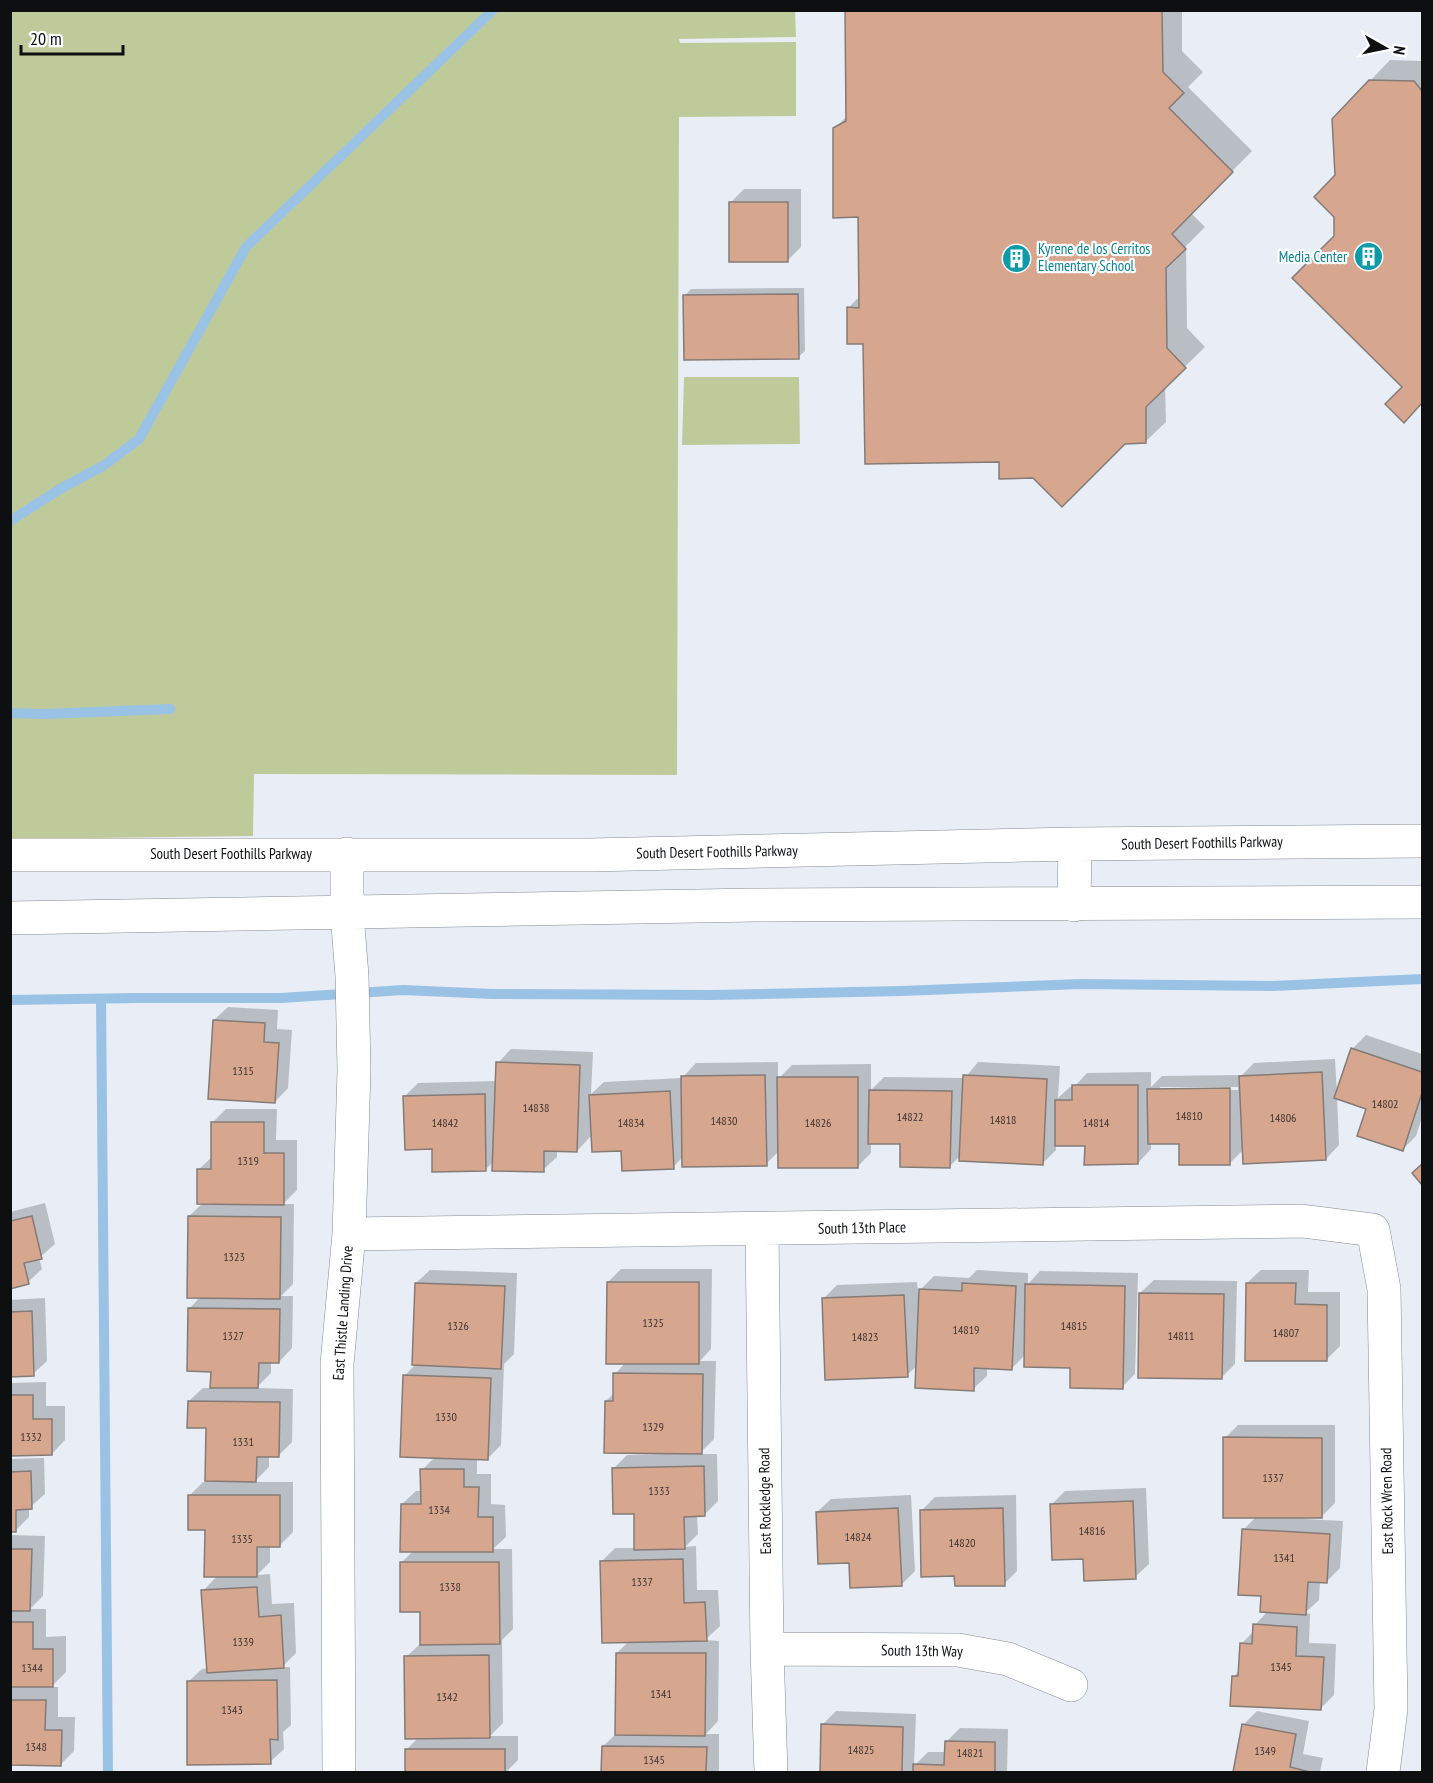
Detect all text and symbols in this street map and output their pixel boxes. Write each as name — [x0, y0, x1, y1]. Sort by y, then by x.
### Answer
scale bar — [21, 18, 123, 56]
north arrow — [1355, 18, 1415, 78]
text: 20 m — [30, 27, 62, 50]
text: N — [1389, 45, 1410, 56]
place label: Kyrene de los Cerritos Elementary School — [1038, 239, 1150, 275]
building icon: Media Center — [1352, 241, 1384, 273]
building icon: Kyrene de los Cerritos Elementary School — [1001, 242, 1033, 274]
place label: Media Center — [1279, 247, 1348, 266]
street label: South Desert Foothills Parkway — [1121, 832, 1283, 853]
street label: South Desert Foothills Parkway — [636, 841, 798, 862]
street label: South Desert Foothills Parkway — [150, 844, 312, 863]
house number: 1315 — [232, 1063, 254, 1078]
house number: 14802 — [1371, 1096, 1399, 1111]
house number: 14838 — [522, 1100, 550, 1115]
house number: 14810 — [1175, 1108, 1203, 1123]
house number: 14822 — [896, 1109, 924, 1124]
house number: 14806 — [1269, 1110, 1297, 1125]
house number: 14818 — [989, 1112, 1017, 1127]
house number: 14830 — [710, 1113, 738, 1128]
house number: 14842 — [431, 1115, 459, 1130]
house number: 14834 — [617, 1115, 645, 1130]
house number: 14826 — [804, 1115, 832, 1130]
house number: 14814 — [1082, 1115, 1110, 1130]
house number: 1319 — [237, 1153, 259, 1168]
street label: South 13th Place — [818, 1217, 906, 1238]
street label: East Thistle Landing Drive — [328, 1245, 357, 1381]
house number: 1323 — [223, 1249, 245, 1264]
house number: 1325 — [642, 1315, 664, 1330]
house number: 1326 — [447, 1318, 469, 1333]
house number: 14815 — [1060, 1318, 1088, 1333]
house number: 14819 — [952, 1322, 980, 1337]
house number: 14807 — [1272, 1325, 1300, 1340]
house number: 1327 — [222, 1328, 244, 1343]
house number: 14811 — [1167, 1328, 1195, 1343]
house number: 14823 — [851, 1329, 879, 1344]
house number: 1330 — [435, 1409, 457, 1424]
house number: 1329 — [642, 1419, 664, 1434]
house number: 1332 — [20, 1429, 42, 1444]
house number: 1331 — [232, 1434, 254, 1449]
street label: East Rockledge Road — [754, 1447, 775, 1555]
street label: East Rock Wren Road — [1376, 1447, 1397, 1555]
house number: 1337 — [1262, 1470, 1284, 1485]
house number: 1333 — [648, 1483, 670, 1498]
house number: 1334 — [428, 1502, 450, 1517]
house number: 14816 — [1078, 1523, 1106, 1538]
house number: 14824 — [844, 1529, 872, 1544]
house number: 1335 — [231, 1531, 253, 1546]
house number: 14820 — [948, 1535, 976, 1550]
house number: 1341 — [1273, 1550, 1295, 1565]
house number: 1337 — [631, 1574, 653, 1589]
house number: 1338 — [439, 1579, 461, 1594]
house number: 1339 — [232, 1634, 254, 1649]
street label: South 13th Way — [881, 1640, 963, 1661]
house number: 1345 — [1270, 1659, 1292, 1674]
house number: 1344 — [21, 1660, 43, 1675]
house number: 1341 — [650, 1686, 672, 1701]
house number: 1342 — [436, 1689, 458, 1704]
house number: 1343 — [221, 1702, 243, 1717]
house number: 1348 — [25, 1739, 47, 1754]
house number: 14825 — [847, 1742, 875, 1757]
house number: 1349 — [1254, 1743, 1276, 1758]
house number: 14821 — [956, 1745, 984, 1760]
house number: 1345 — [643, 1752, 665, 1767]

